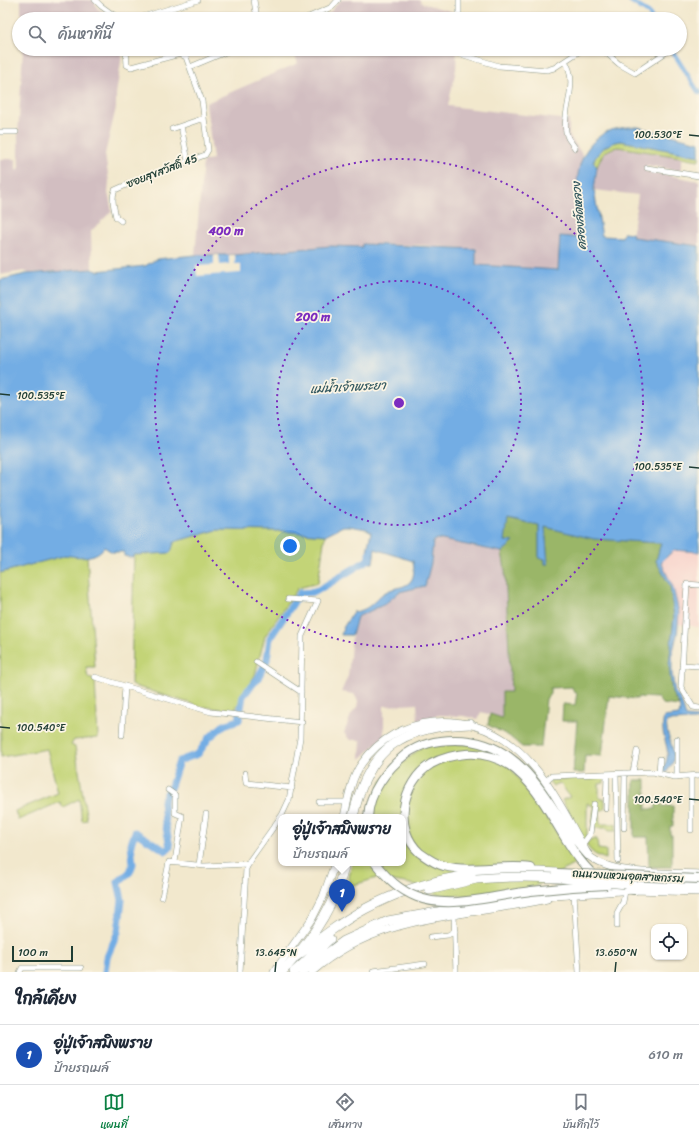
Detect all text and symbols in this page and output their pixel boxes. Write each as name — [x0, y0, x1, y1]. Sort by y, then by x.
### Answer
search box — [12, 12, 687, 56]
text: ค้นหาที่นี่ — [58, 21, 112, 47]
icon: search — [26, 23, 48, 45]
text: 100.530°E — [634, 126, 683, 144]
street label: ซอยสุขสวัสดิ์ 45 — [124, 149, 201, 193]
water label: คลองลัดหลวง — [565, 180, 593, 251]
text: 400 m — [207, 220, 244, 242]
text: 200 m — [295, 306, 331, 328]
water label: แม่น้ำเจ้าพระยา — [310, 374, 388, 400]
text: 100.535°E — [17, 387, 66, 405]
centre of rings — [392, 396, 406, 410]
text: 100.535°E — [634, 458, 683, 476]
your location — [280, 536, 300, 556]
text: 100.540°E — [17, 719, 67, 737]
text: 100.540°E — [634, 791, 684, 809]
popup — [278, 814, 406, 866]
text: อู่ปู่เจ้าสมิงพราย — [293, 816, 391, 842]
text: ป้ายรถเมล์ — [293, 842, 348, 865]
street label: ถนนวงแหวนอุตสาหกรรม — [572, 864, 685, 888]
pin: 1 — [329, 879, 355, 912]
map controls — [651, 924, 687, 960]
button: locate — [651, 924, 687, 960]
text: 100 m — [18, 943, 48, 962]
scale bar — [12, 944, 73, 963]
text: 13.645°N — [255, 944, 297, 962]
text: 13.650°N — [595, 944, 637, 962]
text: ใกล้เคียง — [16, 983, 76, 1013]
text: อู่ปู่เจ้าสมิงพราย — [54, 1030, 152, 1056]
text: 1 — [26, 1043, 32, 1066]
text: 610 m — [648, 1043, 683, 1066]
text: ป้ายรถเมล์ — [54, 1056, 109, 1079]
tab: แผนที่ — [100, 1091, 128, 1134]
tab: เส้นทาง — [328, 1091, 362, 1134]
tab: บันทึกไว้ — [563, 1091, 599, 1134]

